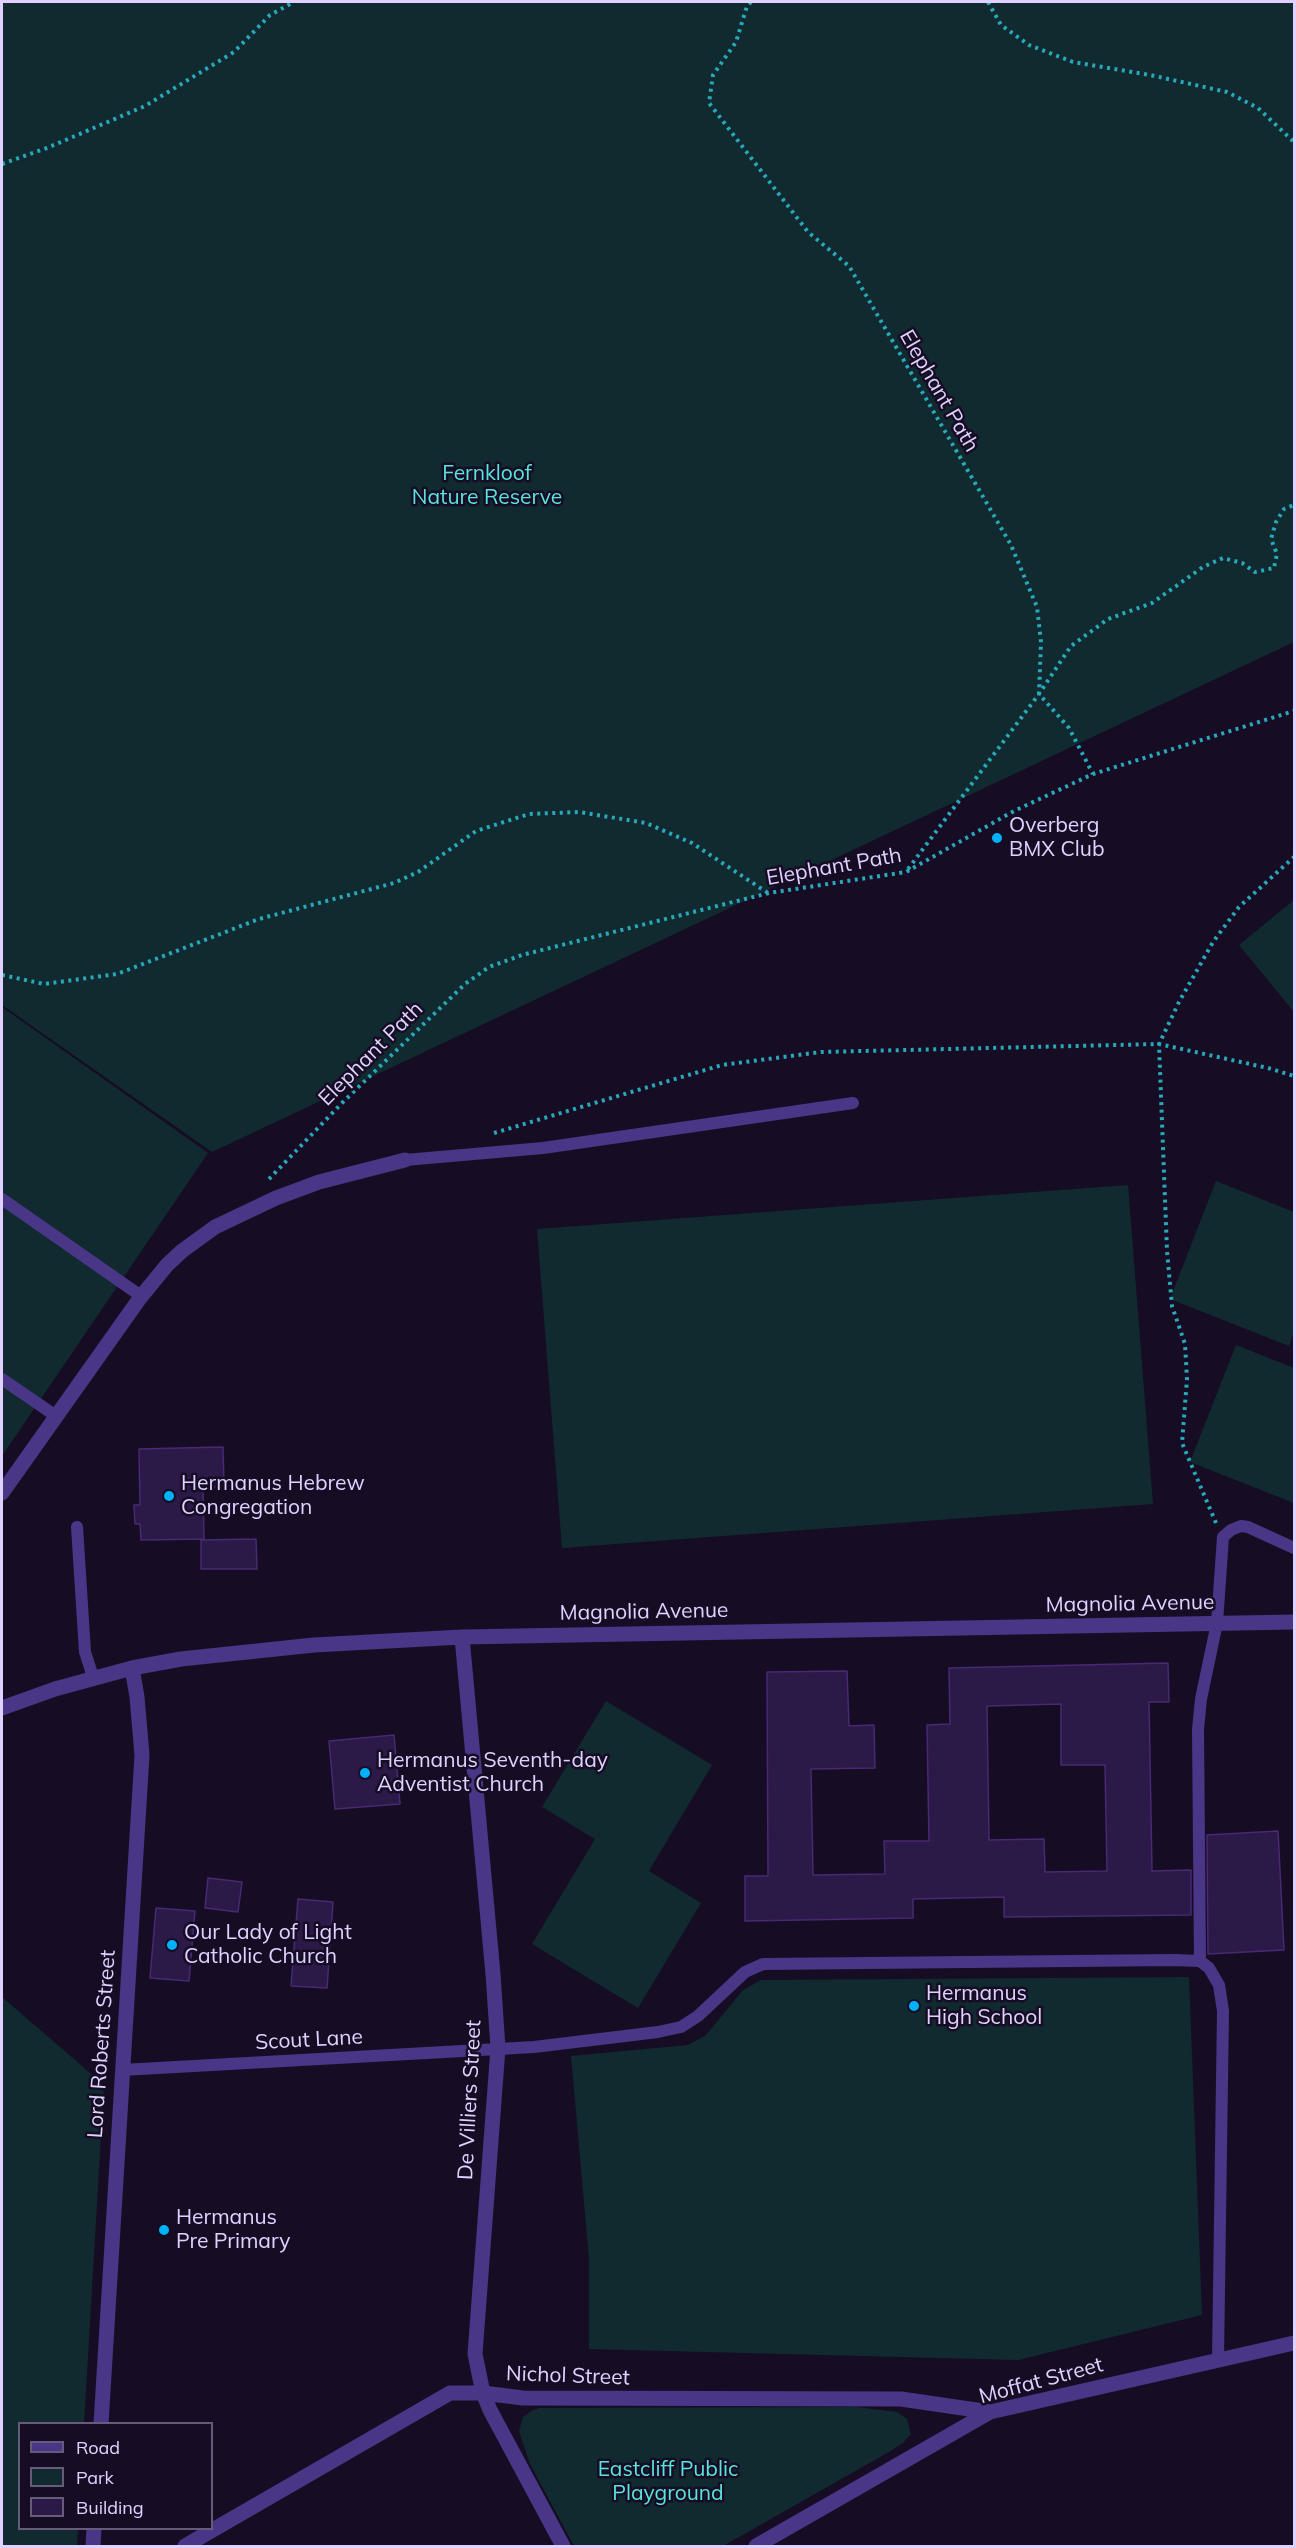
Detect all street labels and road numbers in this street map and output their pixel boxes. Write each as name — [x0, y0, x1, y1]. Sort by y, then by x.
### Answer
street label: Elephant Path — [894, 325, 984, 457]
street label: Elephant Path — [764, 843, 904, 891]
street label: Elephant Path — [314, 997, 428, 1111]
street label: Magnolia Avenue — [1045, 1590, 1215, 1618]
street label: Magnolia Avenue — [559, 1598, 729, 1626]
street label: Lord Roberts Street — [83, 1949, 121, 2139]
street label: De Villiers Street — [453, 2019, 487, 2181]
street label: Scout Lane — [254, 2025, 364, 2055]
street label: Moffat Street — [976, 2352, 1106, 2410]
street label: Nichol Street — [506, 2361, 630, 2391]

